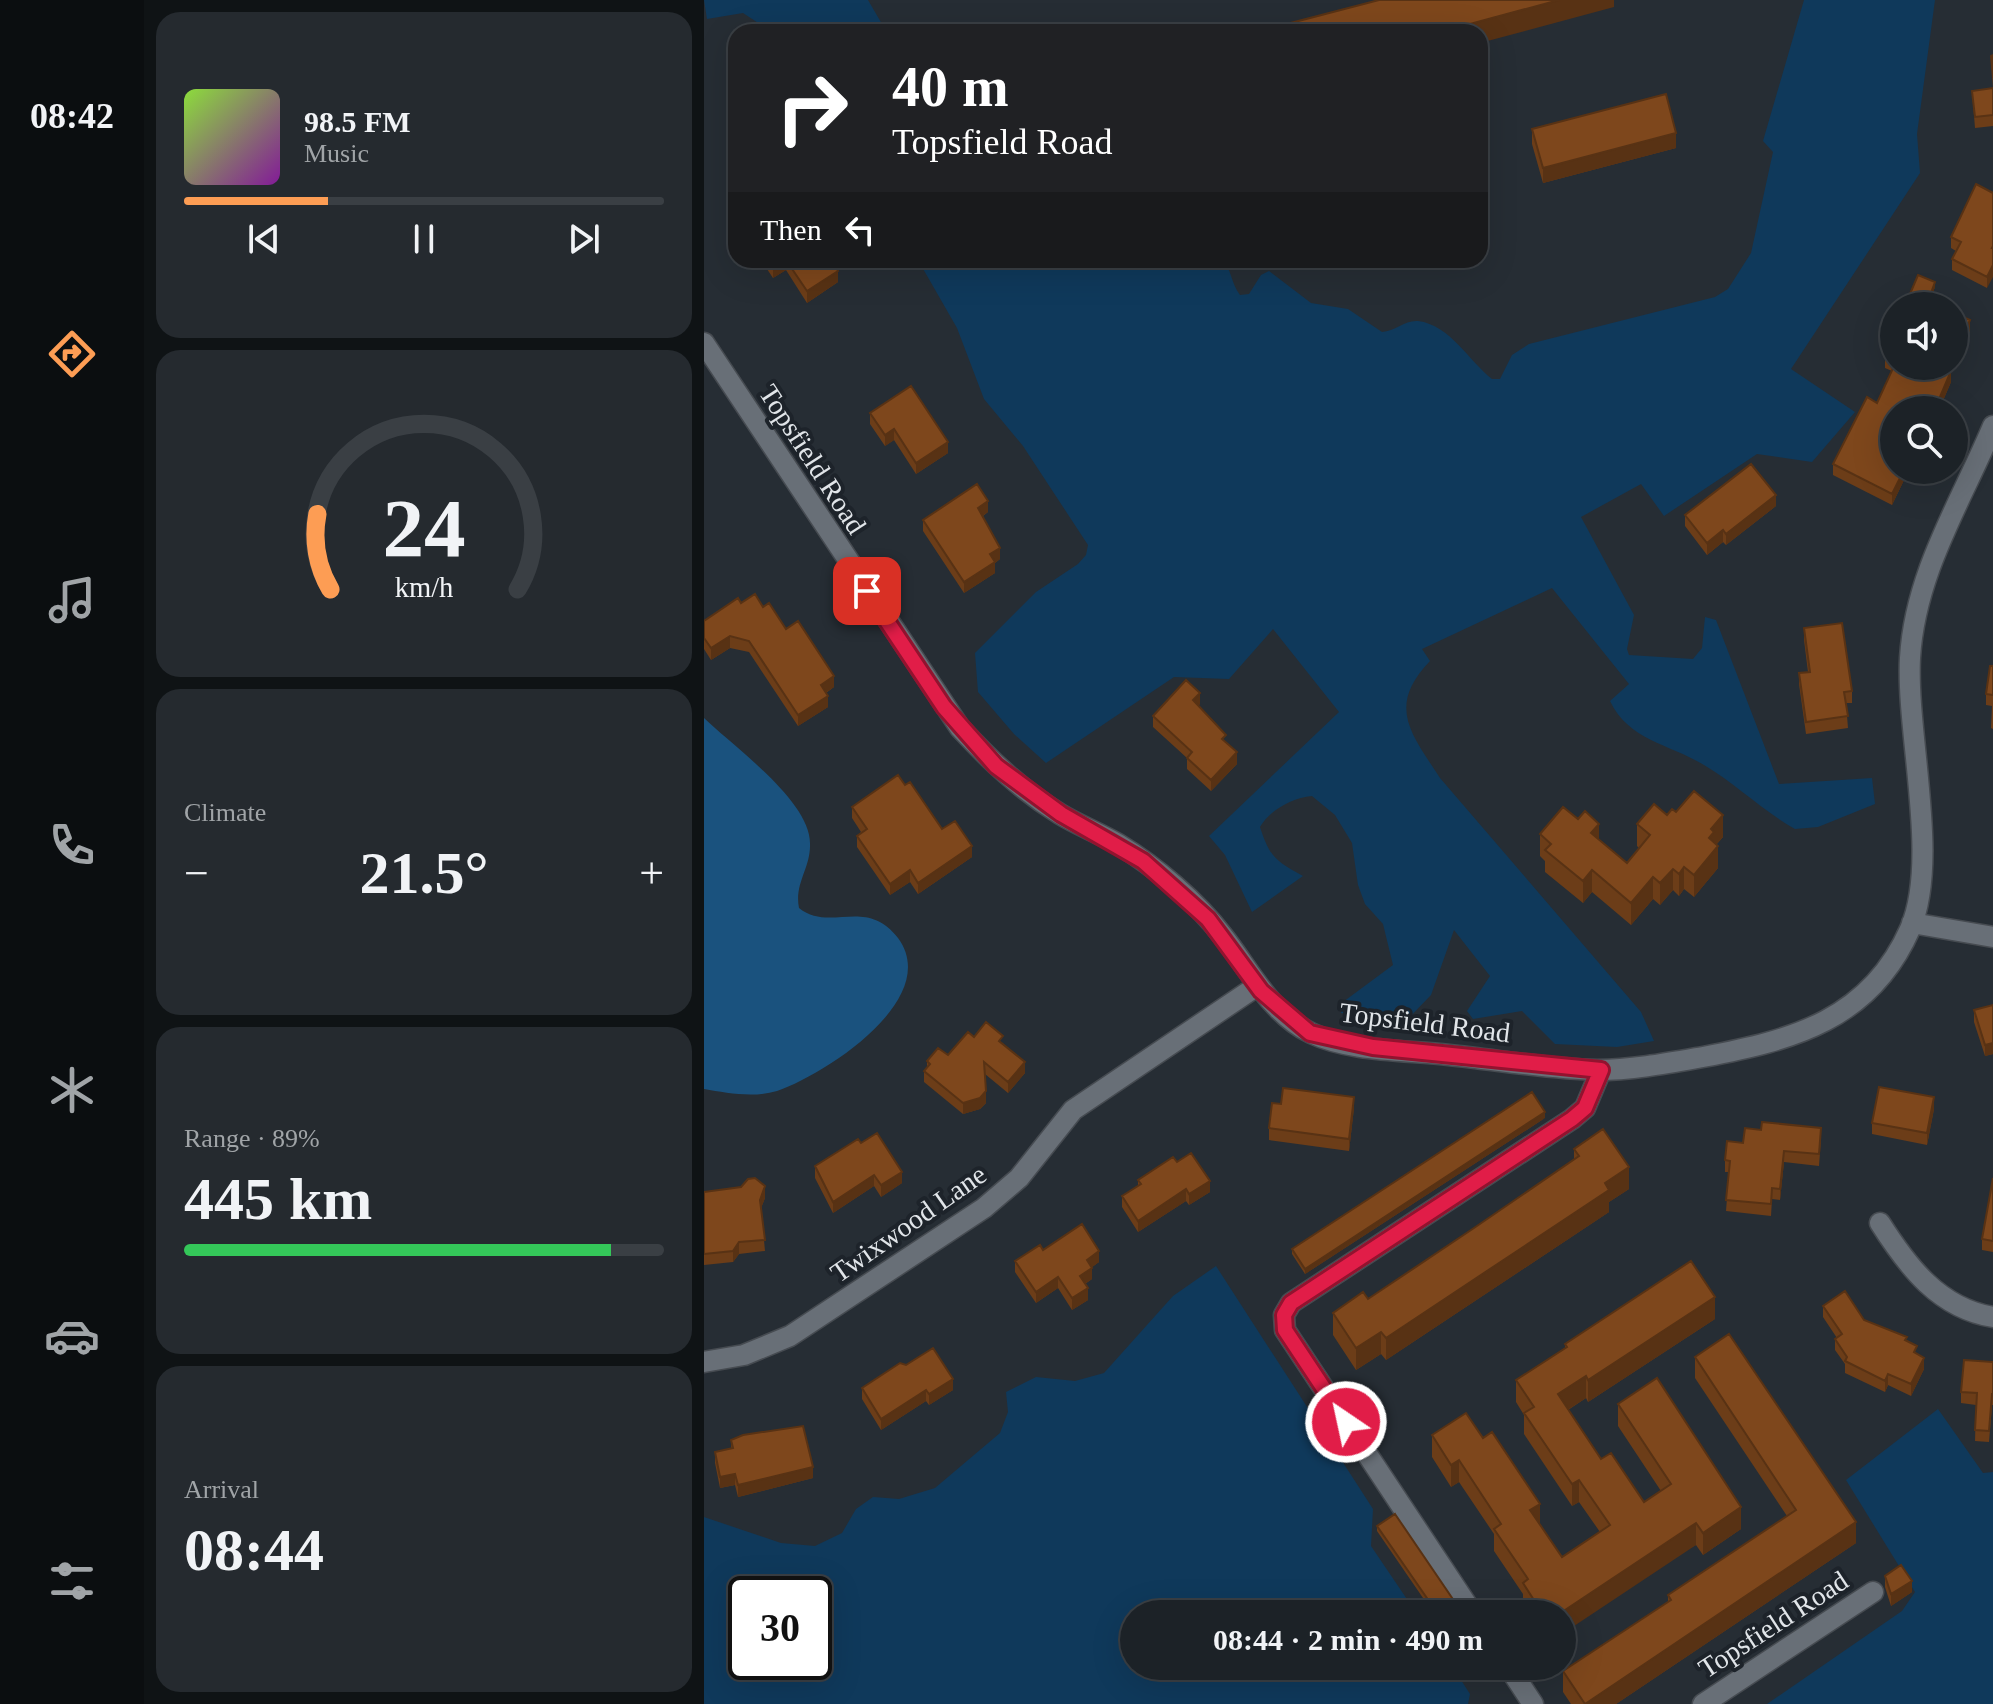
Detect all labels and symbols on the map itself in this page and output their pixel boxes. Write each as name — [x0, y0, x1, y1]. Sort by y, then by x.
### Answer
street label: Topsfield Road — [753, 379, 872, 540]
pin — [833, 557, 901, 625]
street label: Topsfield Road — [1338, 997, 1512, 1048]
street label: Twixwood Lane — [825, 1158, 992, 1288]
position arrow — [1304, 1380, 1388, 1464]
street label: Topsfield Road — [1693, 1565, 1854, 1684]
speed limit sign: 30 — [728, 1576, 832, 1680]

